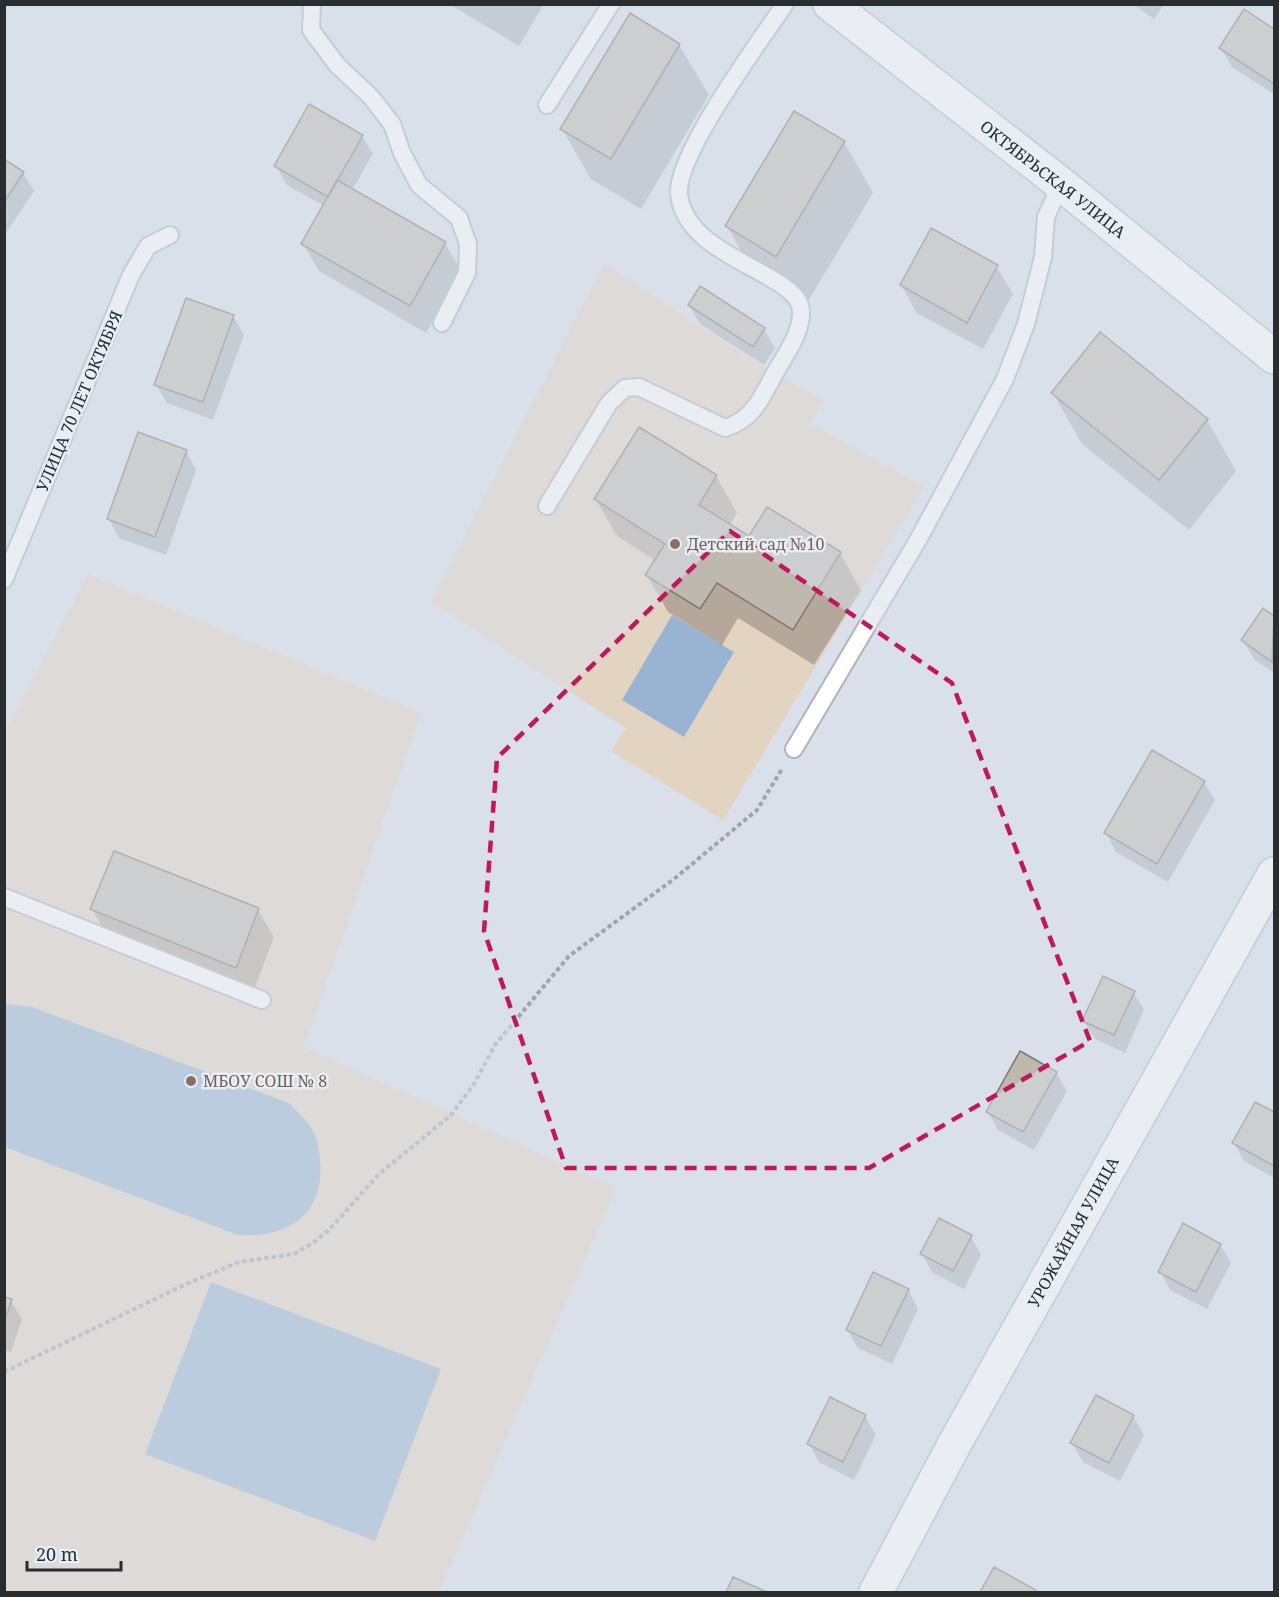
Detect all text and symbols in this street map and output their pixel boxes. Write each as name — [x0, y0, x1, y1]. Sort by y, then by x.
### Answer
street label: ОКТЯБРЬСКАЯ УЛИЦА — [976, 115, 1131, 243]
street label: УЛИЦА 70 ЛЕТ ОКТЯБРЯ — [31, 307, 127, 495]
place label: Детский сад №10 — [687, 533, 824, 555]
marker: Детский сад №10 — [668, 537, 682, 551]
place label: МБОУ СОШ № 8 — [203, 1070, 327, 1092]
marker: МБОУ СОШ № 8 — [184, 1074, 198, 1088]
street label: УРОЖАЙНАЯ УЛИЦА — [1022, 1152, 1124, 1311]
scale bar — [27, 1534, 122, 1572]
text: 20 m — [36, 1542, 78, 1566]

